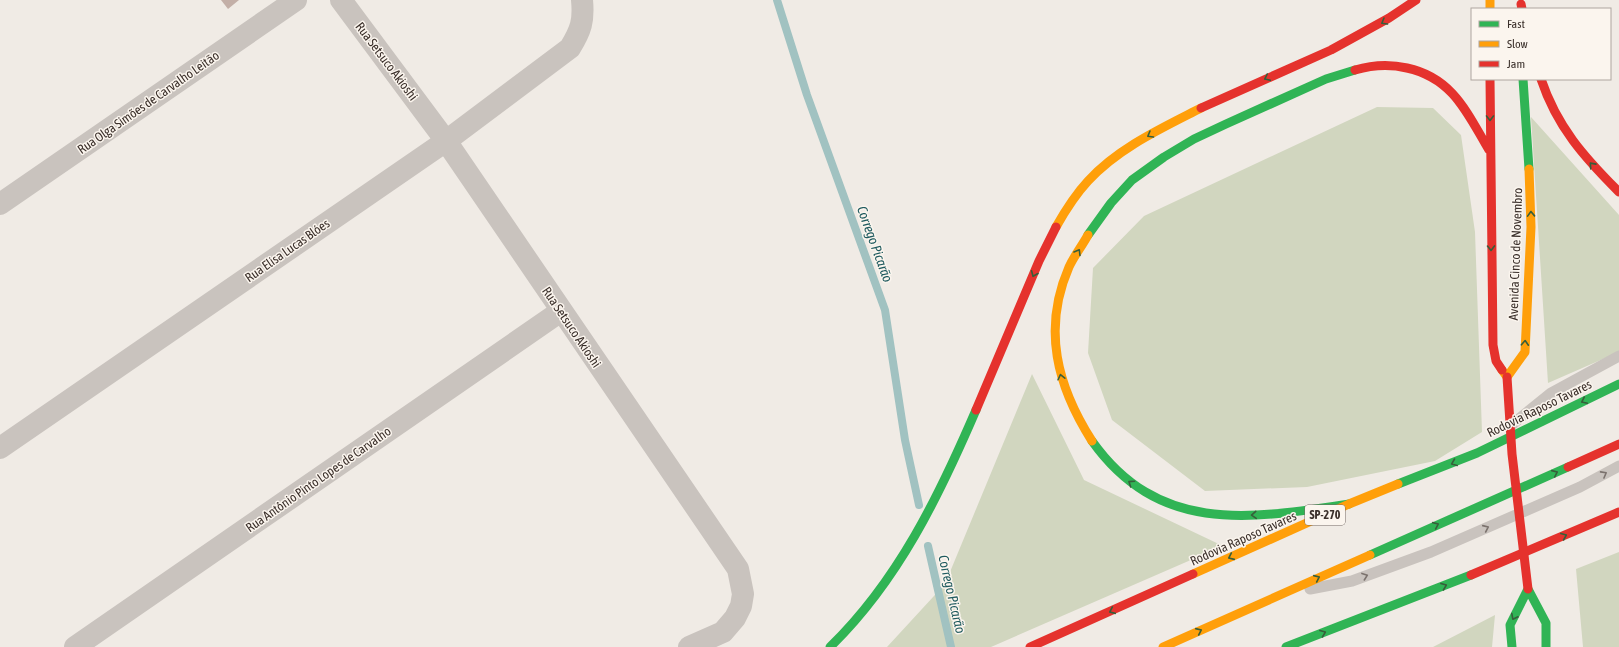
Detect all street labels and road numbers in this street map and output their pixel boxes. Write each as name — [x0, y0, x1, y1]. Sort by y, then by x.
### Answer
street label: Rua Setsuco Akioshi — [352, 19, 421, 103]
street label: Rua Olga Simões de Carvalho Leitão — [75, 48, 222, 157]
street label: Avenida Cinco de Novembro — [1506, 187, 1525, 321]
street label: Rua Elisa Lucas Blóes — [242, 215, 333, 285]
street label: Rua Setsuco Akioshi — [539, 284, 604, 370]
street label: Rodovia Raposo Tavares — [1484, 376, 1594, 440]
street label: Rua Antônio Pinto Lopes de Carvalho — [243, 424, 394, 535]
road number: SP-270 — [1305, 505, 1345, 525]
street label: Rodovia Raposo Tavares — [1188, 508, 1299, 569]

